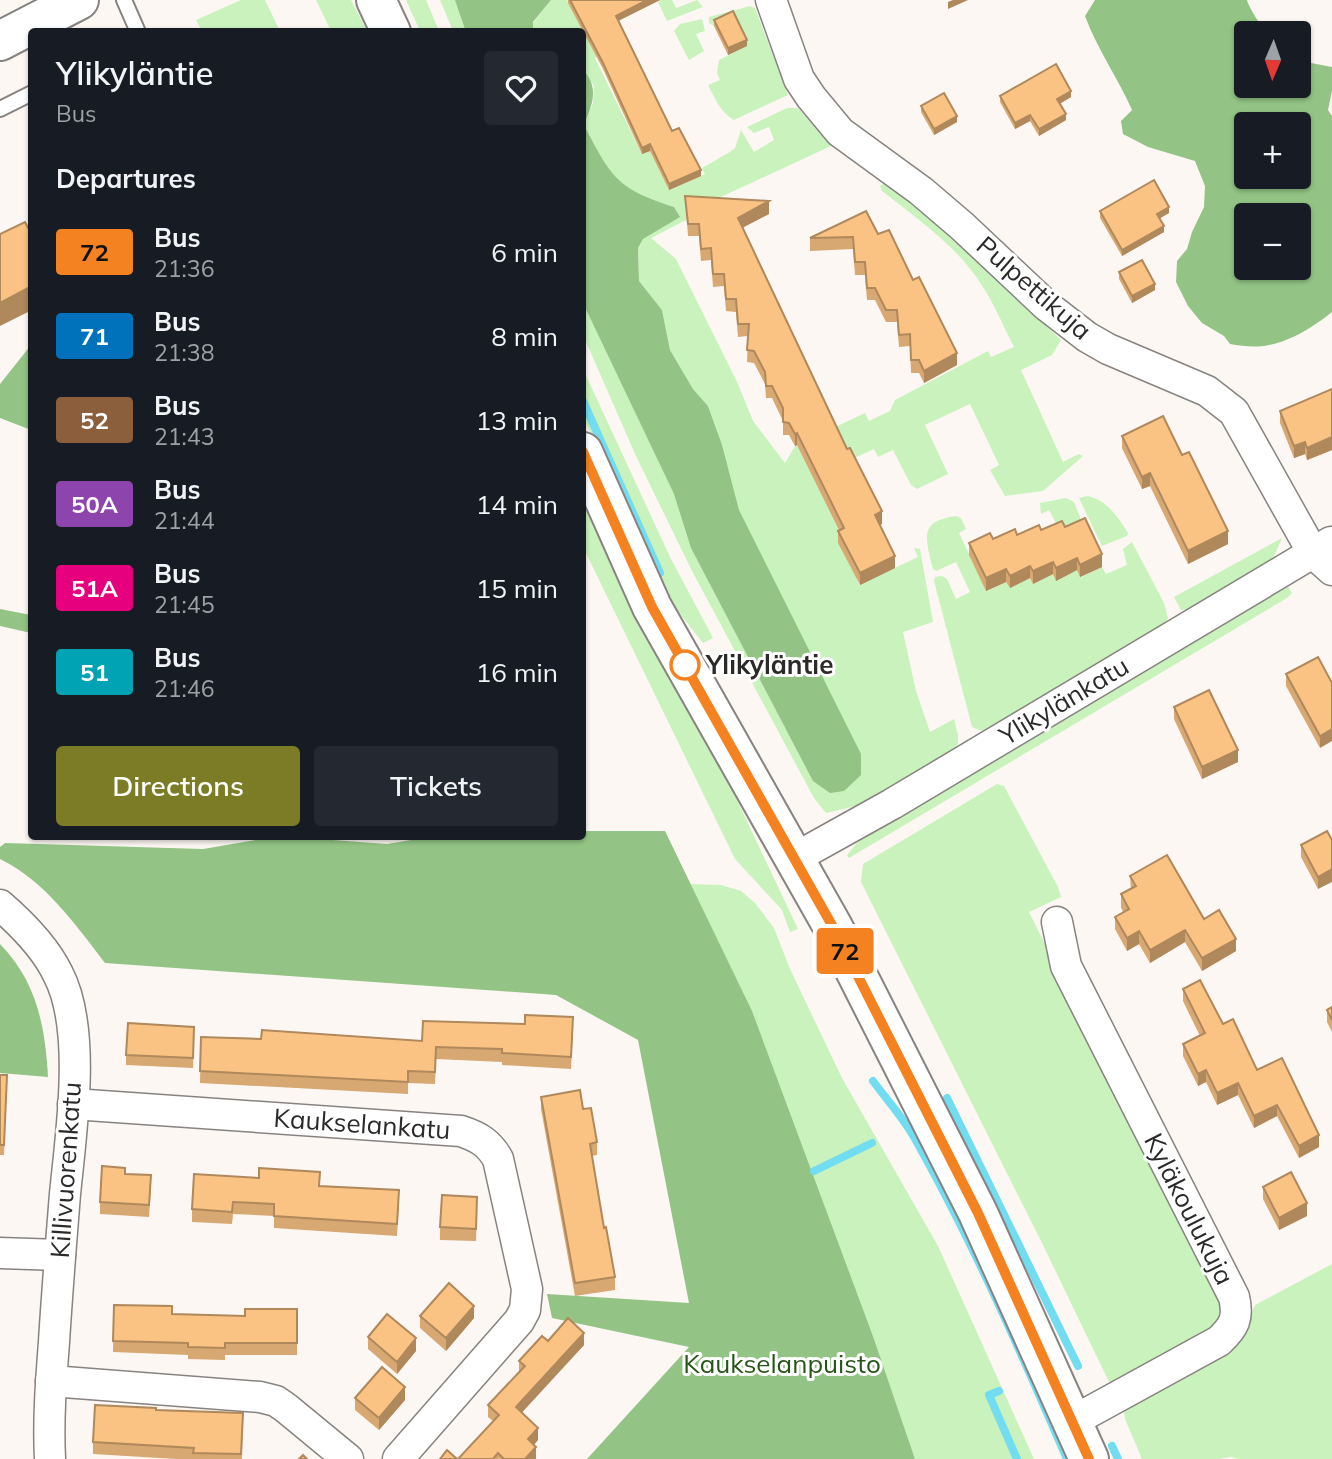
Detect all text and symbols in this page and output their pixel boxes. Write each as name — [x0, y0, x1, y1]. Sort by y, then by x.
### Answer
north arrow — [1234, 21, 1311, 98]
map controls — [1234, 21, 1311, 280]
button: heart — [484, 51, 558, 125]
text: Ylikyläntie — [56, 52, 214, 93]
text: Bus — [56, 99, 96, 128]
button: + — [1234, 112, 1311, 189]
text: Departures — [56, 162, 196, 195]
button: − — [1234, 203, 1311, 280]
text: Bus — [154, 221, 200, 254]
street label: Pulpettikuja — [970, 229, 1099, 347]
text: 6 min — [491, 236, 558, 269]
text: 72 — [80, 237, 109, 267]
text: 21:36 — [154, 254, 214, 283]
text: Bus — [154, 305, 200, 338]
text: 8 min — [491, 320, 558, 353]
text: 71 — [80, 321, 109, 351]
text: 21:38 — [154, 338, 214, 367]
text: Bus — [154, 389, 200, 422]
text: 13 min — [476, 404, 558, 437]
text: 52 — [80, 405, 109, 435]
text: 21:43 — [154, 422, 214, 451]
text: Bus — [154, 473, 200, 506]
text: 14 min — [476, 488, 558, 521]
text: 50A — [71, 489, 118, 519]
text: 21:44 — [154, 506, 214, 535]
text: Bus — [154, 557, 200, 590]
text: 15 min — [476, 572, 558, 605]
text: 51A — [71, 573, 118, 603]
text: 21:45 — [154, 590, 214, 619]
text: Bus — [154, 641, 200, 674]
place label: Ylikyläntie — [705, 648, 833, 681]
street label: Ylikylänkatu — [992, 649, 1134, 753]
marker: Ylikyläntie — [670, 650, 700, 680]
text: 16 min — [476, 656, 558, 689]
text: 51 — [80, 657, 109, 687]
text: 21:46 — [154, 674, 214, 703]
button: Directions — [56, 746, 300, 826]
button: Tickets — [314, 746, 558, 826]
line badge: 72 — [814, 928, 876, 974]
text: 72 — [831, 936, 859, 966]
street label: Killivuorenkatu — [43, 1081, 88, 1259]
street label: Kaukselankatu — [272, 1101, 452, 1146]
street label: Kyläkoulukuja — [1137, 1127, 1242, 1290]
park label: Kaukselanpuisto — [683, 1347, 881, 1380]

